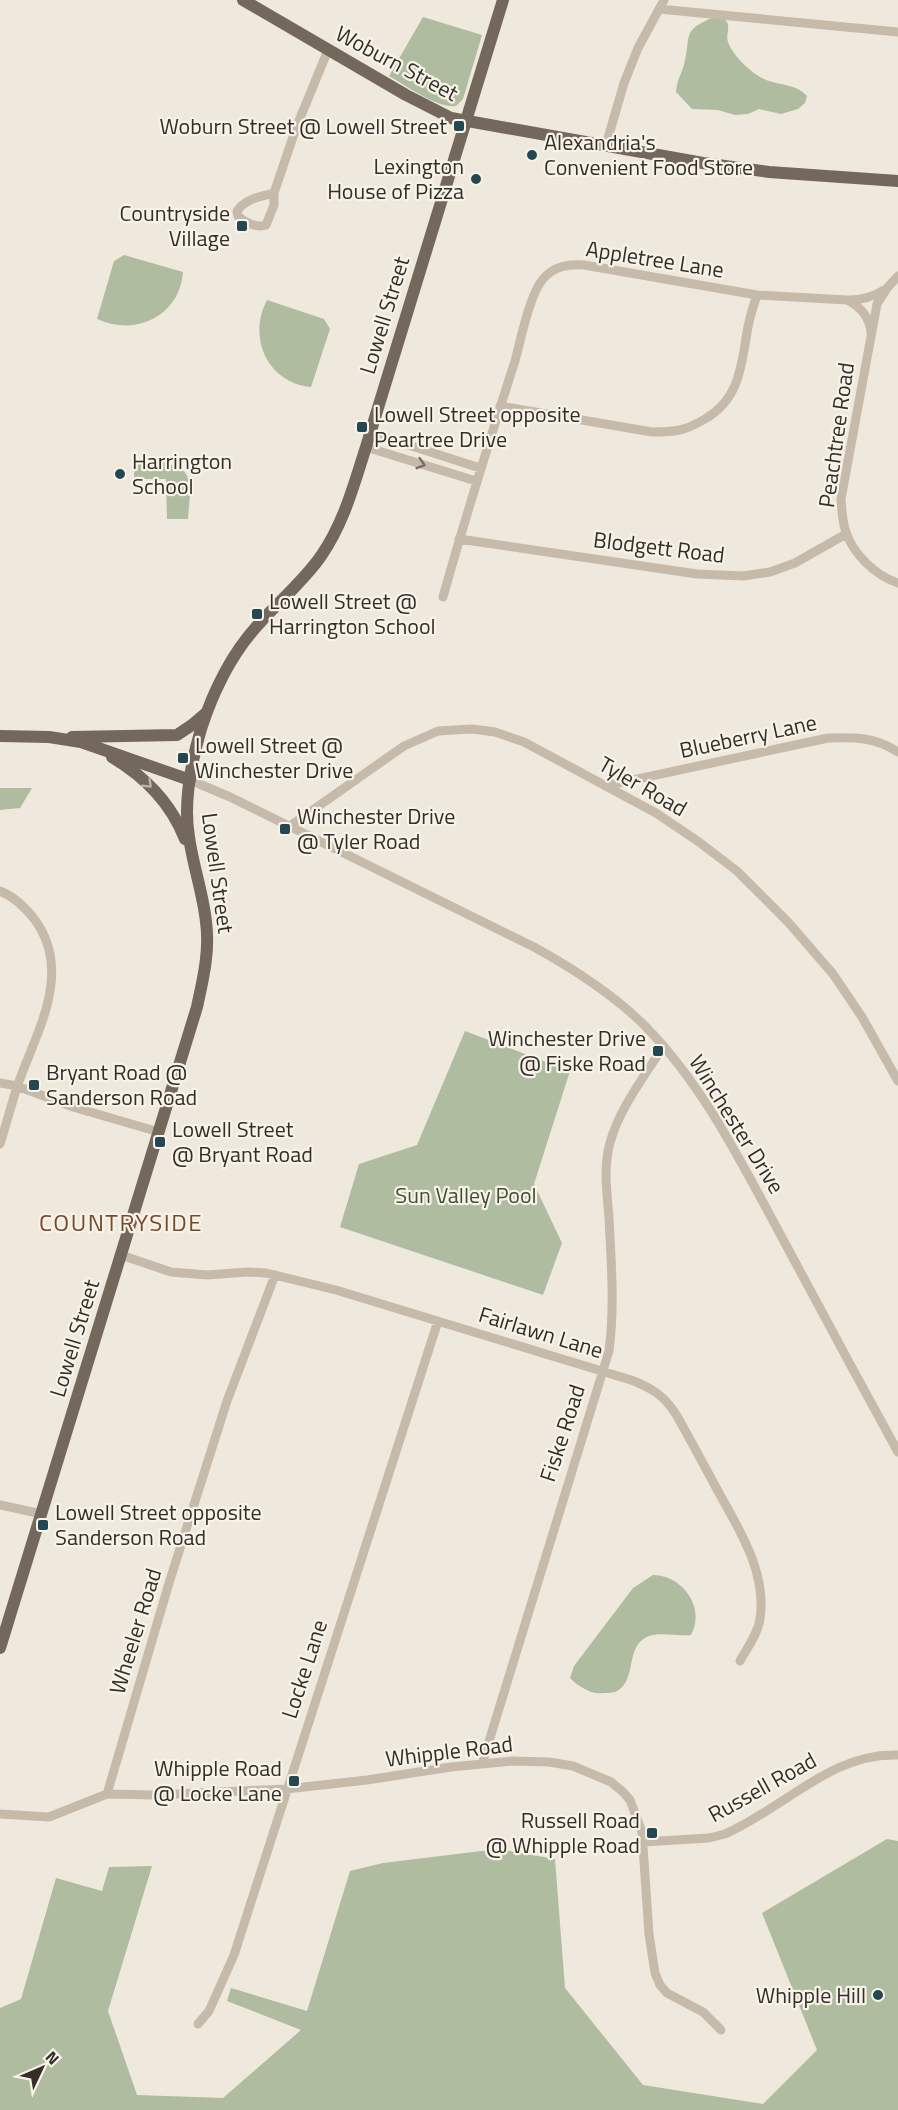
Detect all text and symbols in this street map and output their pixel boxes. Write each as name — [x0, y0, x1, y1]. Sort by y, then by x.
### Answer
street label: Woburn Street — [329, 16, 465, 110]
place label: Woburn Street @ Lowell Street — [160, 109, 447, 143]
marker: Woburn Street @ Lowell Street — [452, 119, 466, 133]
place label: Alexandria's Convenient Food Store — [544, 125, 753, 184]
marker: Alexandria's Convenient Food Store — [525, 148, 539, 162]
place label: Lexington House of Pizza — [327, 149, 464, 208]
marker: Lexington House of Pizza — [469, 172, 483, 186]
place label: Countryside Village — [120, 196, 230, 255]
marker: Countryside Village — [235, 219, 249, 233]
street label: Appletree Lane — [584, 231, 726, 287]
street label: Lowell Street — [350, 252, 418, 378]
street label: Peachtree Road — [809, 360, 863, 510]
place label: Lowell Street opposite Peartree Drive — [374, 397, 581, 456]
marker: Lowell Street opposite Peartree Drive — [355, 420, 369, 434]
place label: Harrington School — [132, 444, 232, 503]
one-way arrow — [415, 457, 426, 469]
marker: Harrington School — [113, 467, 127, 481]
street label: Blodgett Road — [591, 522, 727, 572]
place label: Lowell Street @ Harrington School — [269, 584, 436, 643]
marker: Lowell Street @ Harrington School — [250, 607, 264, 621]
street label: Blueberry Lane — [676, 705, 820, 767]
place label: Lowell Street @ Winchester Drive — [195, 728, 353, 787]
street label: Tyler Road — [593, 747, 693, 825]
marker: Lowell Street @ Winchester Drive — [176, 751, 190, 765]
one-way arrow — [140, 777, 151, 788]
place label: Winchester Drive @ Tyler Road — [297, 799, 455, 858]
street label: Lowell Street — [193, 811, 243, 936]
marker: Winchester Drive @ Tyler Road — [278, 822, 292, 836]
place label: Winchester Drive @ Fiske Road — [488, 1021, 646, 1080]
marker: Winchester Drive @ Fiske Road — [651, 1044, 665, 1058]
street label: Winchester Drive — [681, 1048, 793, 1200]
place label: Bryant Road @ Sanderson Road — [46, 1055, 197, 1114]
marker: Bryant Road @ Sanderson Road — [27, 1078, 41, 1092]
place label: Lowell Street @ Bryant Road — [172, 1112, 313, 1171]
marker: Lowell Street @ Bryant Road — [153, 1135, 167, 1149]
park label: Sun Valley Pool — [395, 1178, 537, 1212]
district label: COUNTRYSIDE — [39, 1204, 203, 1240]
street label: Lowell Street — [40, 1275, 108, 1401]
street label: Fairlawn Lane — [475, 1297, 607, 1367]
street label: Fiske Road — [530, 1380, 594, 1486]
place label: Lowell Street opposite Sanderson Road — [55, 1495, 262, 1554]
marker: Lowell Street opposite Sanderson Road — [36, 1518, 50, 1532]
street label: Wheeler Road — [100, 1564, 170, 1698]
street label: Locke Lane — [272, 1615, 336, 1723]
street label: Whipple Road — [383, 1726, 515, 1776]
street label: Russell Road — [702, 1743, 822, 1831]
place label: Whipple Road @ Locke Lane — [153, 1751, 282, 1810]
marker: Whipple Road @ Locke Lane — [287, 1774, 301, 1788]
place label: Russell Road @ Whipple Road — [486, 1803, 640, 1862]
marker: Russell Road @ Whipple Road — [645, 1826, 659, 1840]
place label: Whipple Hill — [756, 1978, 866, 2012]
marker: Whipple Hill — [871, 1988, 885, 2002]
north arrow — [12, 2038, 72, 2098]
text: N — [40, 2045, 65, 2070]

